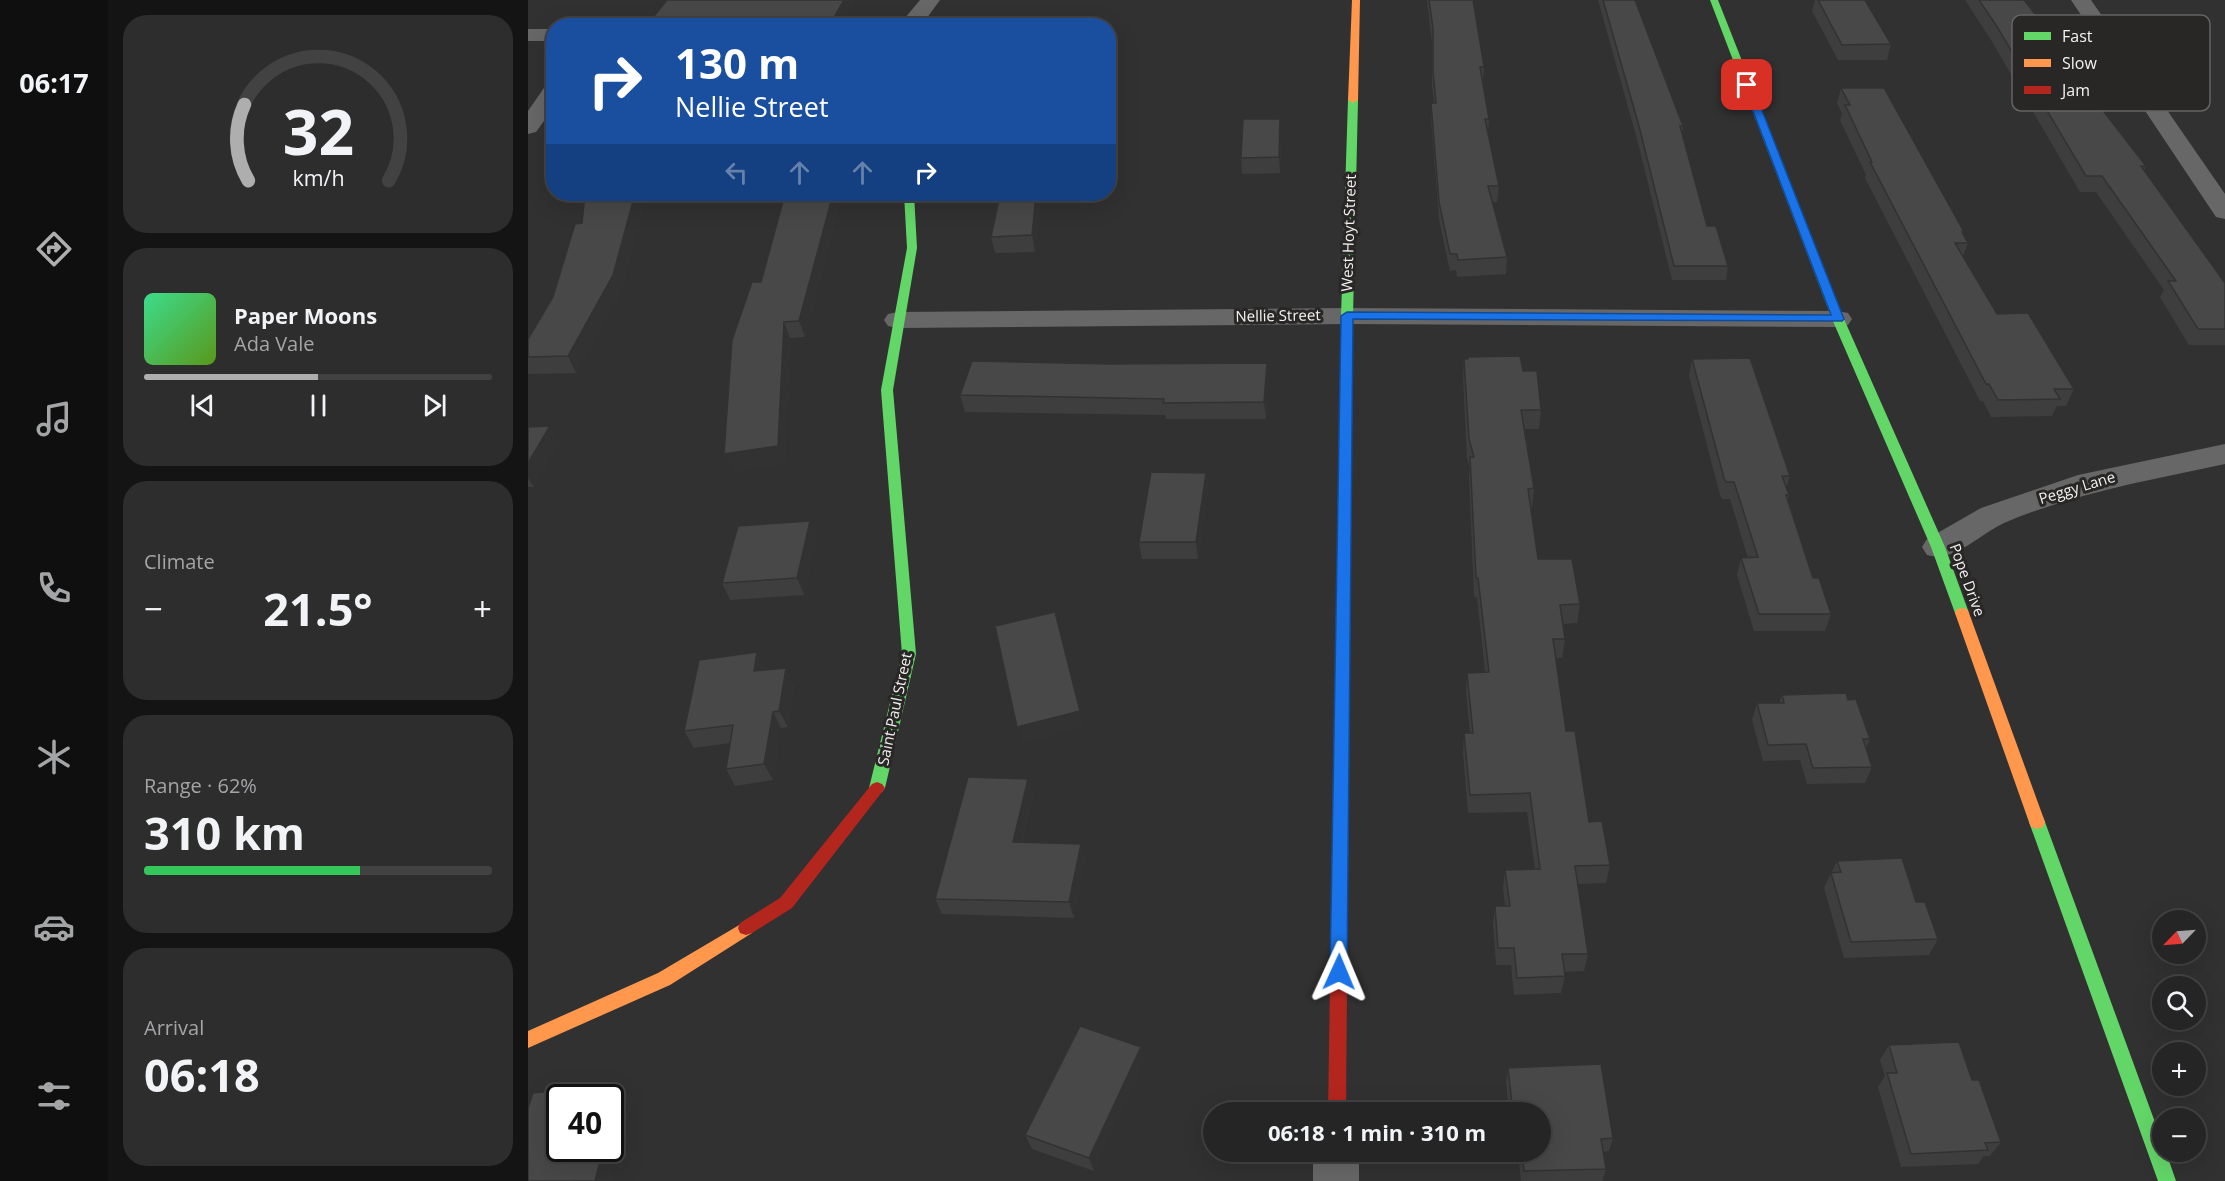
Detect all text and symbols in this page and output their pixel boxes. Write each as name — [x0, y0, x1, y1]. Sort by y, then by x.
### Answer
legend — [2012, 15, 2210, 111]
text: Fast — [2062, 25, 2093, 47]
text: 130 m — [675, 34, 799, 91]
icon: right — [576, 42, 654, 120]
text: Slow — [2062, 52, 2097, 74]
pin — [1721, 59, 1772, 110]
text: 06:17 — [19, 64, 89, 101]
icon: arrive — [1730, 68, 1763, 101]
text: Jam — [2060, 79, 2090, 101]
text: 32 — [282, 88, 354, 173]
text: Nellie Street — [675, 88, 829, 125]
icon: left — [720, 156, 753, 189]
icon: ahead — [783, 156, 816, 189]
icon: ahead — [846, 156, 879, 189]
icon: right — [909, 156, 942, 189]
text: km/h — [292, 163, 344, 192]
street label: West Hoyt Street — [1336, 174, 1360, 292]
icon: directions — [33, 228, 75, 270]
text: Paper Moons — [234, 300, 377, 330]
street label: Nellie Street — [1235, 304, 1321, 326]
text: Ada Vale — [234, 330, 315, 357]
icon: previous — [186, 389, 219, 422]
icon: pause — [302, 389, 335, 422]
icon: next — [418, 389, 451, 422]
icon: music — [33, 398, 75, 440]
street label: Peggy Lane — [2036, 466, 2117, 508]
street label: Pope Drive — [1946, 540, 1990, 619]
text: Climate — [144, 548, 215, 575]
icon: phone — [33, 567, 75, 609]
text: 21.5° — [263, 578, 373, 639]
text: − — [144, 586, 163, 631]
text: + — [473, 586, 492, 631]
street label: Saint Paul Street — [872, 651, 916, 767]
icon: climate — [33, 736, 75, 778]
text: Range · 62% — [144, 772, 257, 799]
text: 310 km — [144, 802, 305, 863]
icon: car — [33, 906, 75, 948]
north arrow — [2152, 910, 2206, 964]
map controls — [2152, 910, 2206, 1162]
position arrow — [1307, 940, 1371, 1004]
button: search — [2152, 976, 2206, 1030]
text: Arrival — [144, 1014, 204, 1041]
button: + — [2152, 1042, 2206, 1096]
text: 06:18 — [144, 1044, 260, 1105]
icon: filters — [33, 1075, 75, 1117]
speed limit sign: 40 — [546, 1084, 624, 1162]
button: − — [2152, 1108, 2206, 1162]
text: 06:18 · 1 min · 310 m — [1268, 1117, 1486, 1147]

